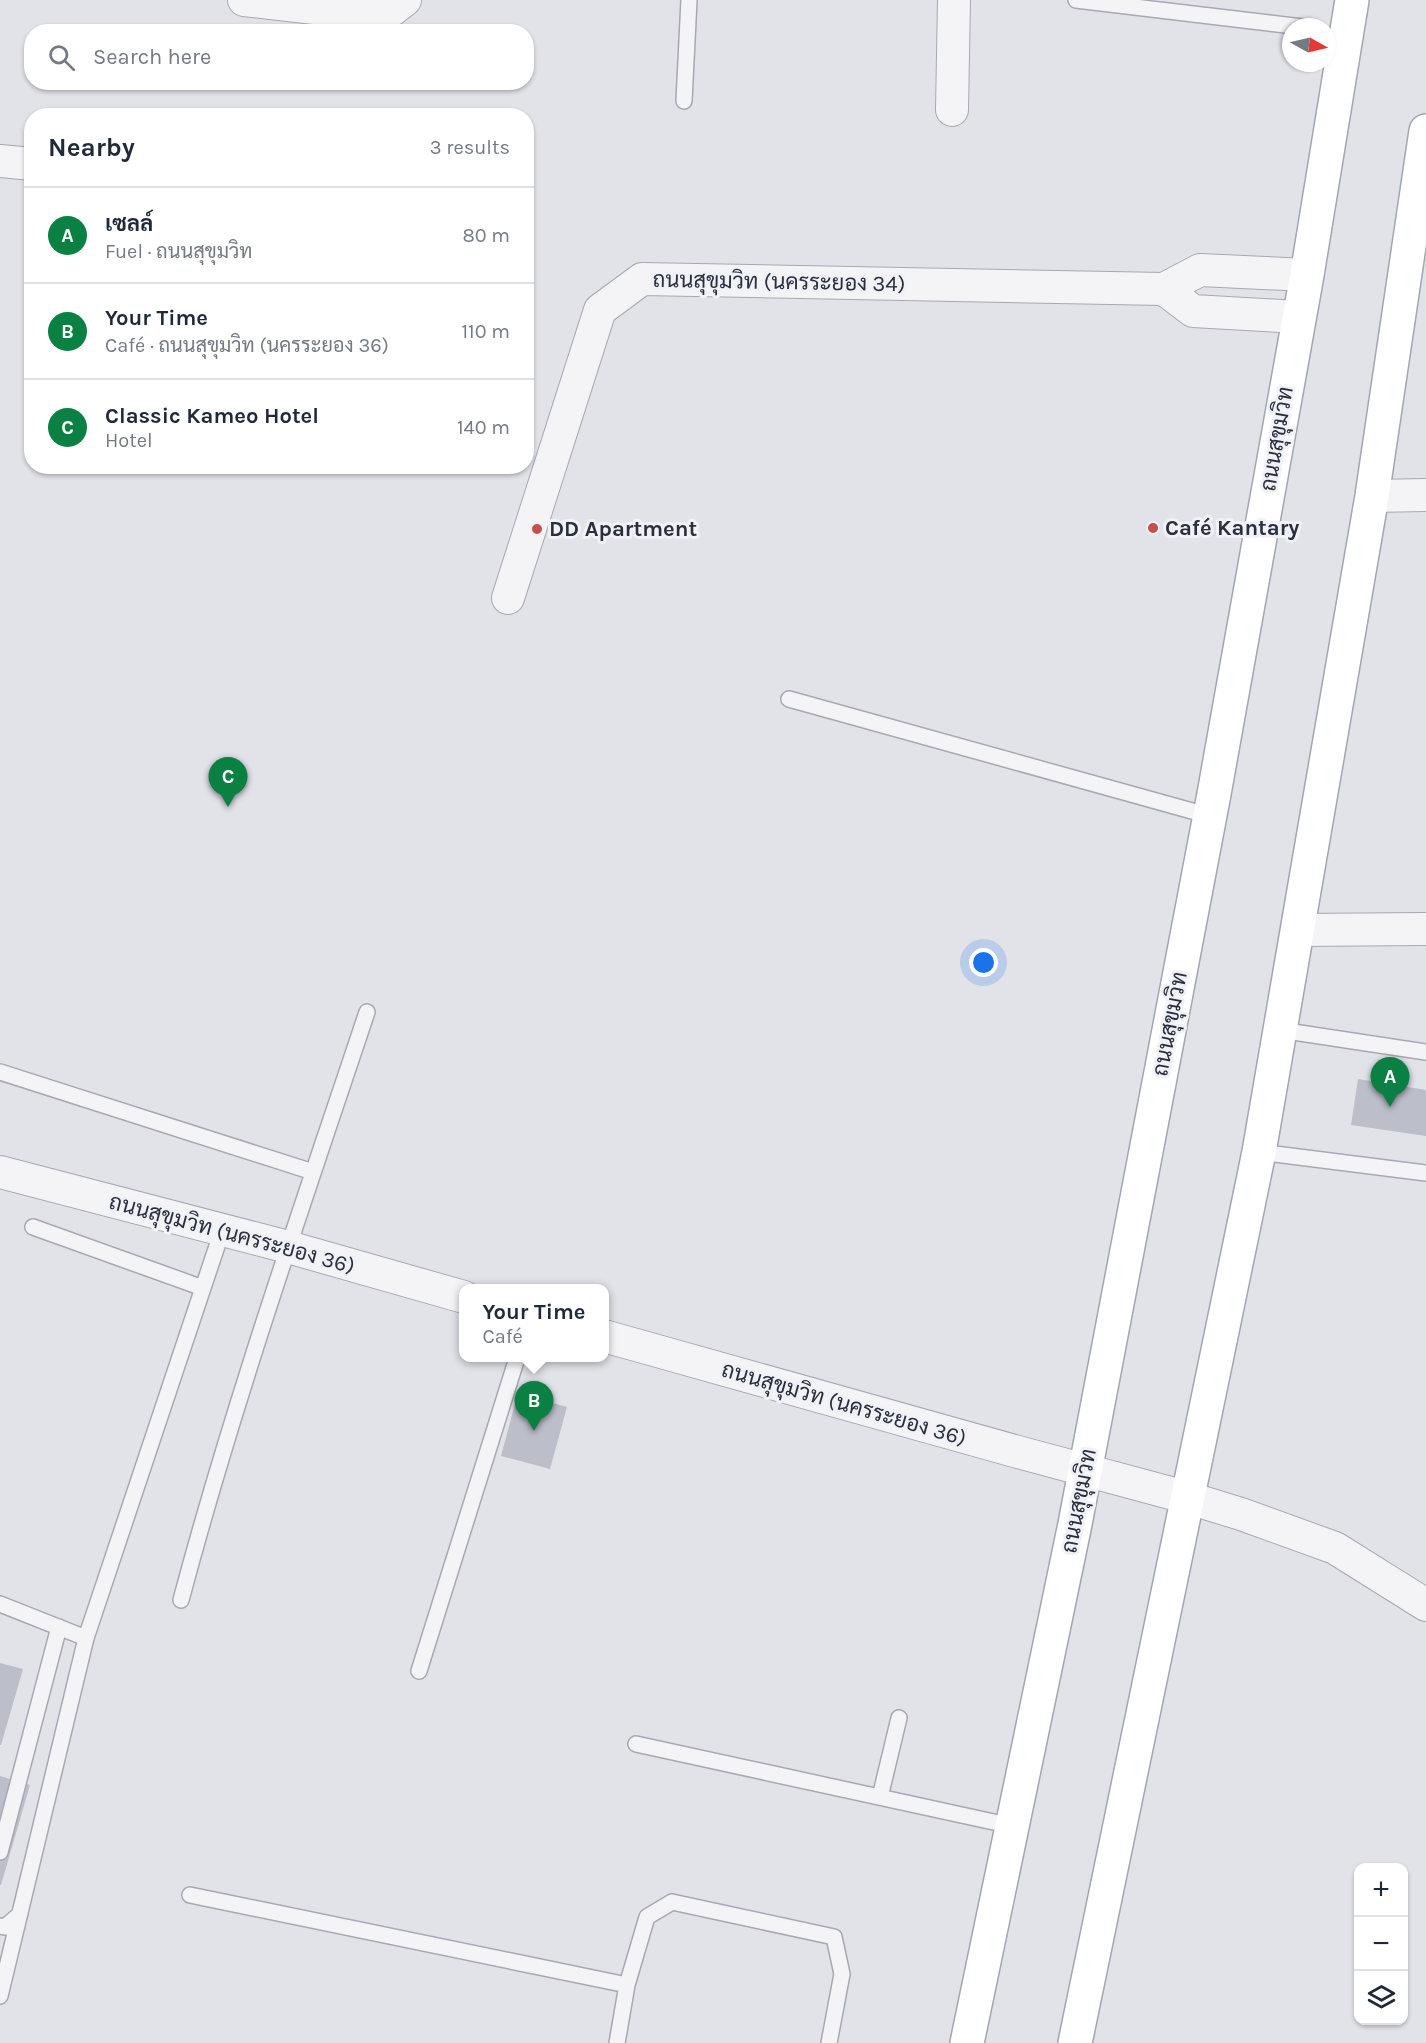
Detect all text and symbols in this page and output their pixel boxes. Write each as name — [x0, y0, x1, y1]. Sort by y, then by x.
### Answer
north arrow — [1282, 18, 1336, 72]
search box — [24, 24, 534, 90]
icon: search — [45, 41, 78, 74]
text: Search here — [93, 44, 211, 70]
text: Nearby — [48, 132, 135, 163]
text: 3 results — [430, 136, 510, 159]
text: เซลล์ — [105, 211, 153, 237]
text: A — [61, 224, 74, 247]
text: 80 m — [462, 224, 510, 247]
text: Fuel · ถนนสุขุมวิท — [105, 240, 252, 263]
street label: ถนนสุขุมวิท (นครระยอง 34) — [652, 266, 906, 299]
text: Your Time — [105, 305, 208, 331]
text: B — [61, 320, 74, 343]
text: 110 m — [461, 320, 510, 343]
text: Café · ถนนสุขุมวิท (นครระยอง 36) — [105, 334, 389, 357]
street label: ถนนสุขุมวิท — [1254, 384, 1301, 494]
text: Classic Kameo Hotel — [105, 403, 319, 429]
text: C — [61, 416, 74, 439]
text: 140 m — [457, 416, 510, 439]
text: Hotel — [105, 429, 153, 452]
place label: Café Kantary — [1165, 515, 1299, 541]
place label: DD Apartment — [549, 516, 697, 542]
marker: Café Kantary — [1146, 521, 1160, 535]
marker: DD Apartment — [530, 522, 544, 536]
pin: C — [208, 758, 248, 807]
your location — [969, 948, 998, 977]
street label: ถนนสุขุมวิท — [1146, 969, 1195, 1079]
pin: A — [1370, 1058, 1410, 1107]
street label: ถนนสุขุมวิท (นครระยอง 36) — [106, 1188, 358, 1281]
popup — [459, 1284, 609, 1362]
text: Your Time — [482, 1299, 586, 1325]
text: Café — [482, 1325, 523, 1348]
street label: ถนนสุขุมวิท (นครระยอง 36) — [718, 1356, 970, 1453]
pin: B — [514, 1382, 554, 1431]
street label: ถนนสุขุมวิท — [1055, 1446, 1104, 1556]
map controls — [1354, 1863, 1408, 2025]
button: + — [1354, 1863, 1408, 1917]
button: − — [1354, 1917, 1408, 1971]
button: layers — [1354, 1971, 1408, 2025]

